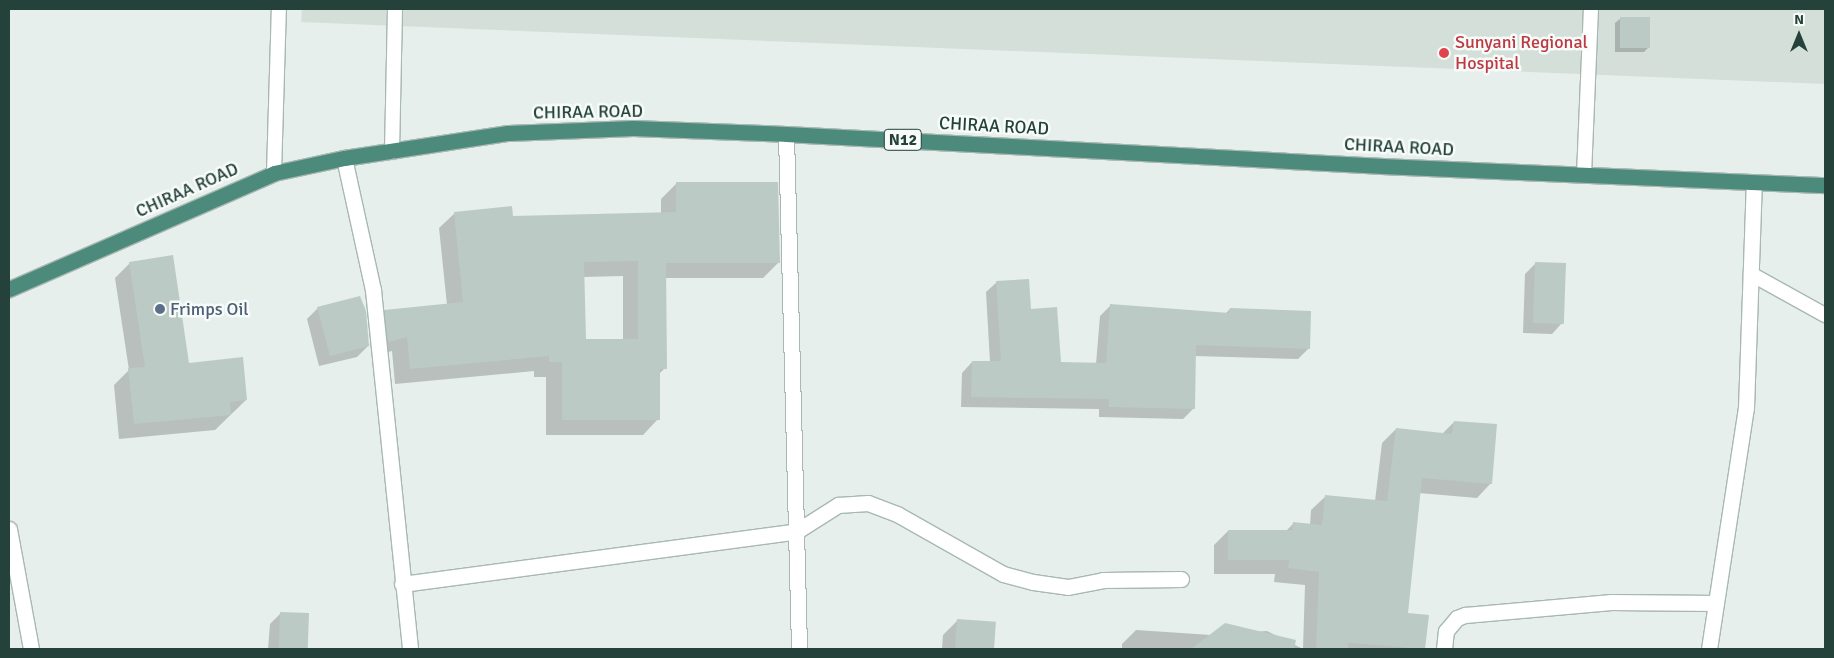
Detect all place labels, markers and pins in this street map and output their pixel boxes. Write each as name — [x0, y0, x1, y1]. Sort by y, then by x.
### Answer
place label: Sunyani Regional Hospital — [1455, 32, 1588, 74]
marker: Sunyani Regional Hospital — [1437, 46, 1451, 60]
place label: Frimps Oil — [170, 298, 249, 320]
marker: Frimps Oil — [154, 303, 166, 315]

